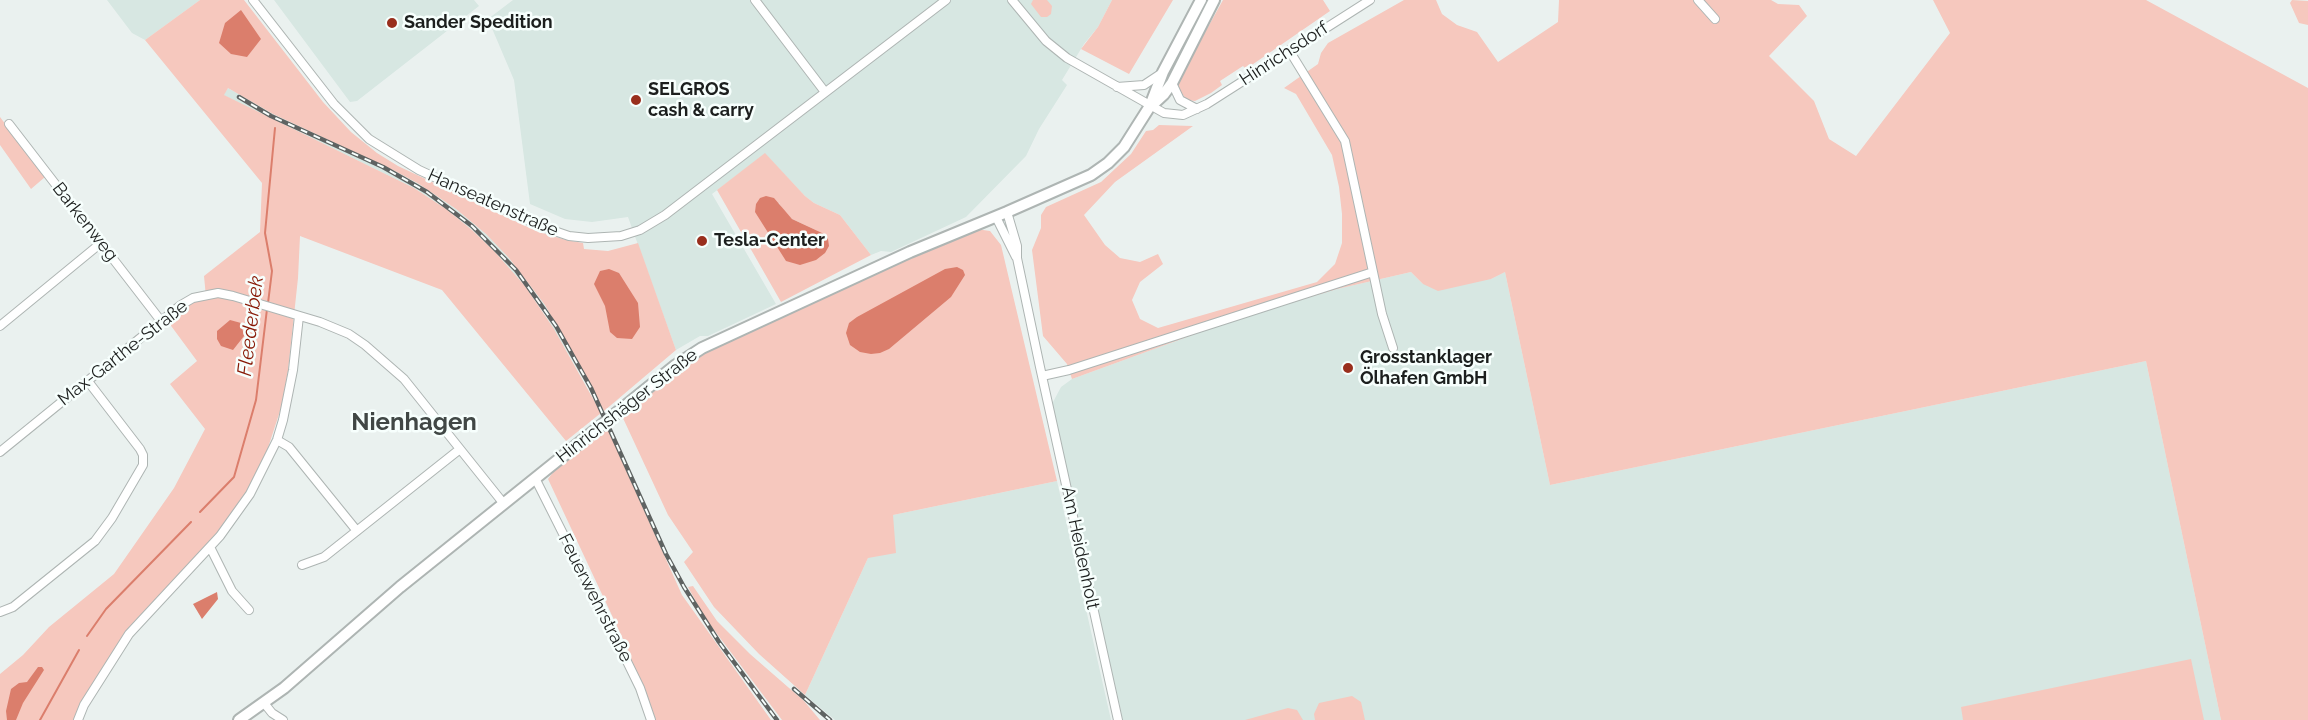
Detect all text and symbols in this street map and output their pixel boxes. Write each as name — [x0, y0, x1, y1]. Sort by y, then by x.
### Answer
place label: Sander Spedition — [404, 12, 553, 34]
marker: Sander Spedition — [385, 16, 399, 30]
street label: Hinrichsdorf — [1236, 17, 1332, 91]
place label: SELGROS cash & carry — [648, 79, 754, 122]
marker: SELGROS cash & carry — [629, 93, 643, 107]
street label: Hanseatenstraße — [424, 165, 562, 241]
street label: Barkenweg — [48, 178, 122, 266]
place label: Tesla-Center — [714, 230, 825, 252]
marker: Tesla-Center — [695, 234, 709, 248]
water label: Fleederbek — [233, 275, 269, 377]
street label: Max-Garthe-Straße — [54, 296, 192, 410]
street label: Hinrichshäger Straße — [552, 344, 702, 468]
place label: Grosstanklager Ölhafen GmbH — [1360, 347, 1492, 389]
marker: Grosstanklager Ölhafen GmbH — [1341, 361, 1355, 375]
district label: Nienhagen — [351, 409, 477, 437]
street label: Am Heidenholt — [1056, 484, 1104, 612]
street label: Feuerwehrstraße — [553, 530, 637, 666]

